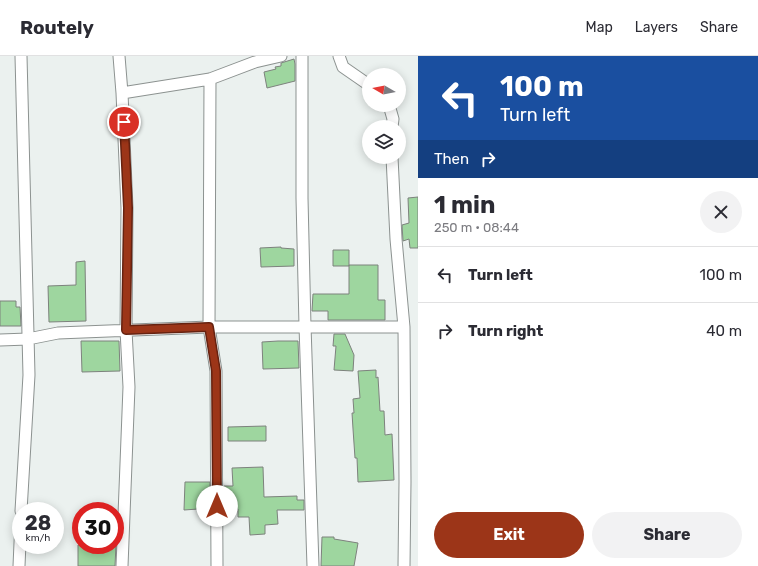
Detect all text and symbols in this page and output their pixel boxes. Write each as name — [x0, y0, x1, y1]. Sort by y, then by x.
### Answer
text: Routely — [20, 16, 94, 39]
text: Map — [586, 19, 613, 36]
text: Layers — [635, 19, 678, 36]
text: Share — [700, 19, 738, 36]
north arrow — [362, 68, 406, 112]
map controls — [362, 68, 406, 164]
text: 100 m — [500, 70, 584, 103]
icon: left — [434, 72, 486, 124]
text: Turn left — [500, 104, 570, 126]
pin — [107, 105, 141, 139]
icon: arrive — [113, 111, 135, 133]
button: layers — [362, 120, 406, 164]
icon: right — [477, 148, 499, 170]
text: Then — [434, 150, 469, 168]
text: 1 min — [434, 191, 495, 219]
button: close — [700, 191, 742, 233]
text: 250 m · 08:44 — [434, 220, 519, 235]
icon: left — [434, 264, 456, 286]
text: Turn left — [468, 266, 533, 284]
text: 100 m — [700, 266, 742, 284]
icon: right — [434, 320, 456, 342]
text: Turn right — [468, 322, 543, 340]
text: 40 m — [706, 322, 742, 340]
position arrow — [196, 485, 238, 527]
speed limit sign: 30 — [72, 502, 124, 554]
text: 28 — [25, 511, 51, 535]
button: Exit — [434, 512, 584, 558]
button: Share — [592, 512, 742, 558]
text: km/h — [26, 532, 50, 544]

